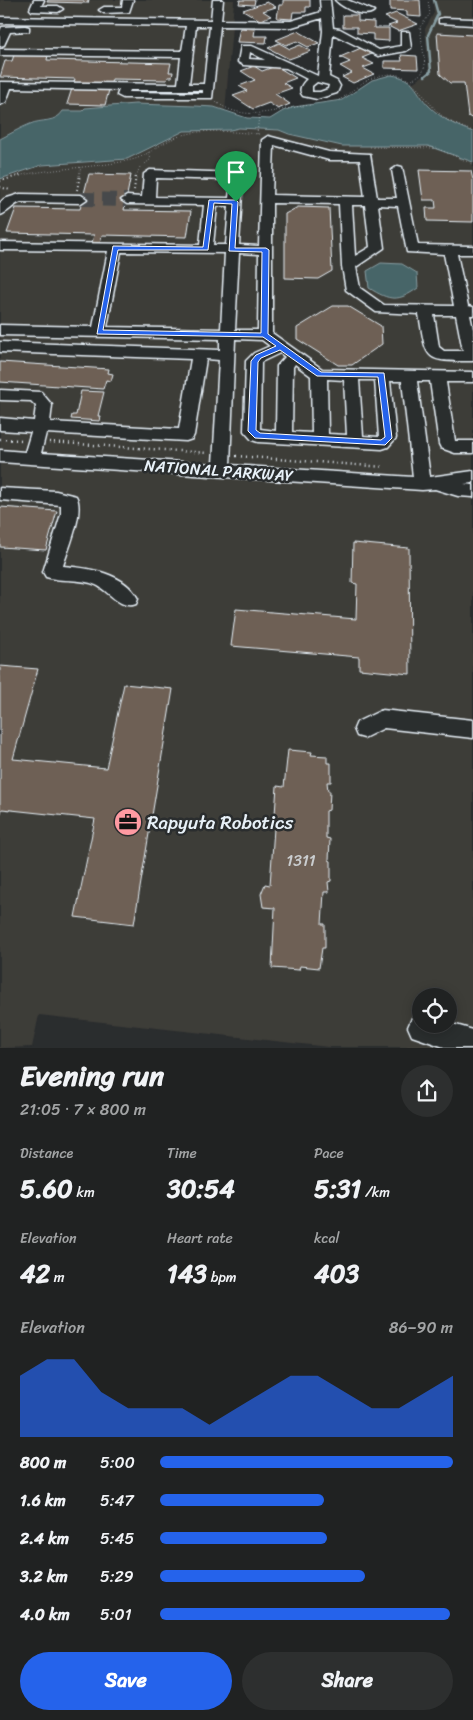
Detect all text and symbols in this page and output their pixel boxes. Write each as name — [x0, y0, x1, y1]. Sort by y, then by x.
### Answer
pin — [215, 151, 257, 202]
icon: arrive — [222, 158, 250, 186]
street label: NATIONAL PARKWAY — [143, 451, 295, 490]
place label: Rapyuta Robotics — [147, 806, 294, 839]
office icon: Rapyuta Robotics — [113, 807, 143, 837]
house number: 1311 — [286, 846, 316, 875]
map controls — [412, 988, 457, 1033]
button: locate — [412, 988, 457, 1033]
text: Evening run — [20, 1051, 164, 1100]
button: share — [401, 1065, 453, 1117]
text: 21:05 · 7 × 800 m — [20, 1095, 146, 1124]
text: Distance — [20, 1141, 73, 1166]
text: Time — [167, 1141, 197, 1166]
text: Pace — [314, 1141, 344, 1166]
text: 5.60 — [20, 1166, 73, 1211]
text: 30:54 — [167, 1166, 235, 1211]
text: 5:31 — [314, 1166, 361, 1211]
text: km — [73, 1180, 95, 1205]
text: /km — [361, 1180, 390, 1205]
text: Elevation — [20, 1226, 77, 1251]
text: Heart rate — [167, 1226, 233, 1251]
text: kcal — [314, 1226, 339, 1251]
text: 42 — [20, 1251, 50, 1296]
text: 143 — [167, 1251, 207, 1296]
text: 403 — [314, 1251, 359, 1296]
text: m — [50, 1265, 64, 1290]
text: bpm — [207, 1265, 237, 1290]
text: Elevation — [20, 1313, 85, 1342]
text: 86–90 m — [389, 1313, 453, 1342]
text: 800 m — [20, 1448, 66, 1477]
text: 5:00 — [100, 1448, 135, 1477]
text: 1.6 km — [20, 1486, 66, 1515]
text: 5:47 — [100, 1486, 134, 1515]
text: 2.4 km — [20, 1524, 69, 1553]
text: 5:45 — [100, 1524, 134, 1553]
text: 3.2 km — [20, 1562, 68, 1591]
text: 5:29 — [100, 1562, 134, 1591]
text: 4.0 km — [20, 1600, 70, 1629]
text: 5:01 — [100, 1600, 132, 1629]
button: Save — [20, 1652, 232, 1710]
button: Share — [242, 1652, 453, 1710]

